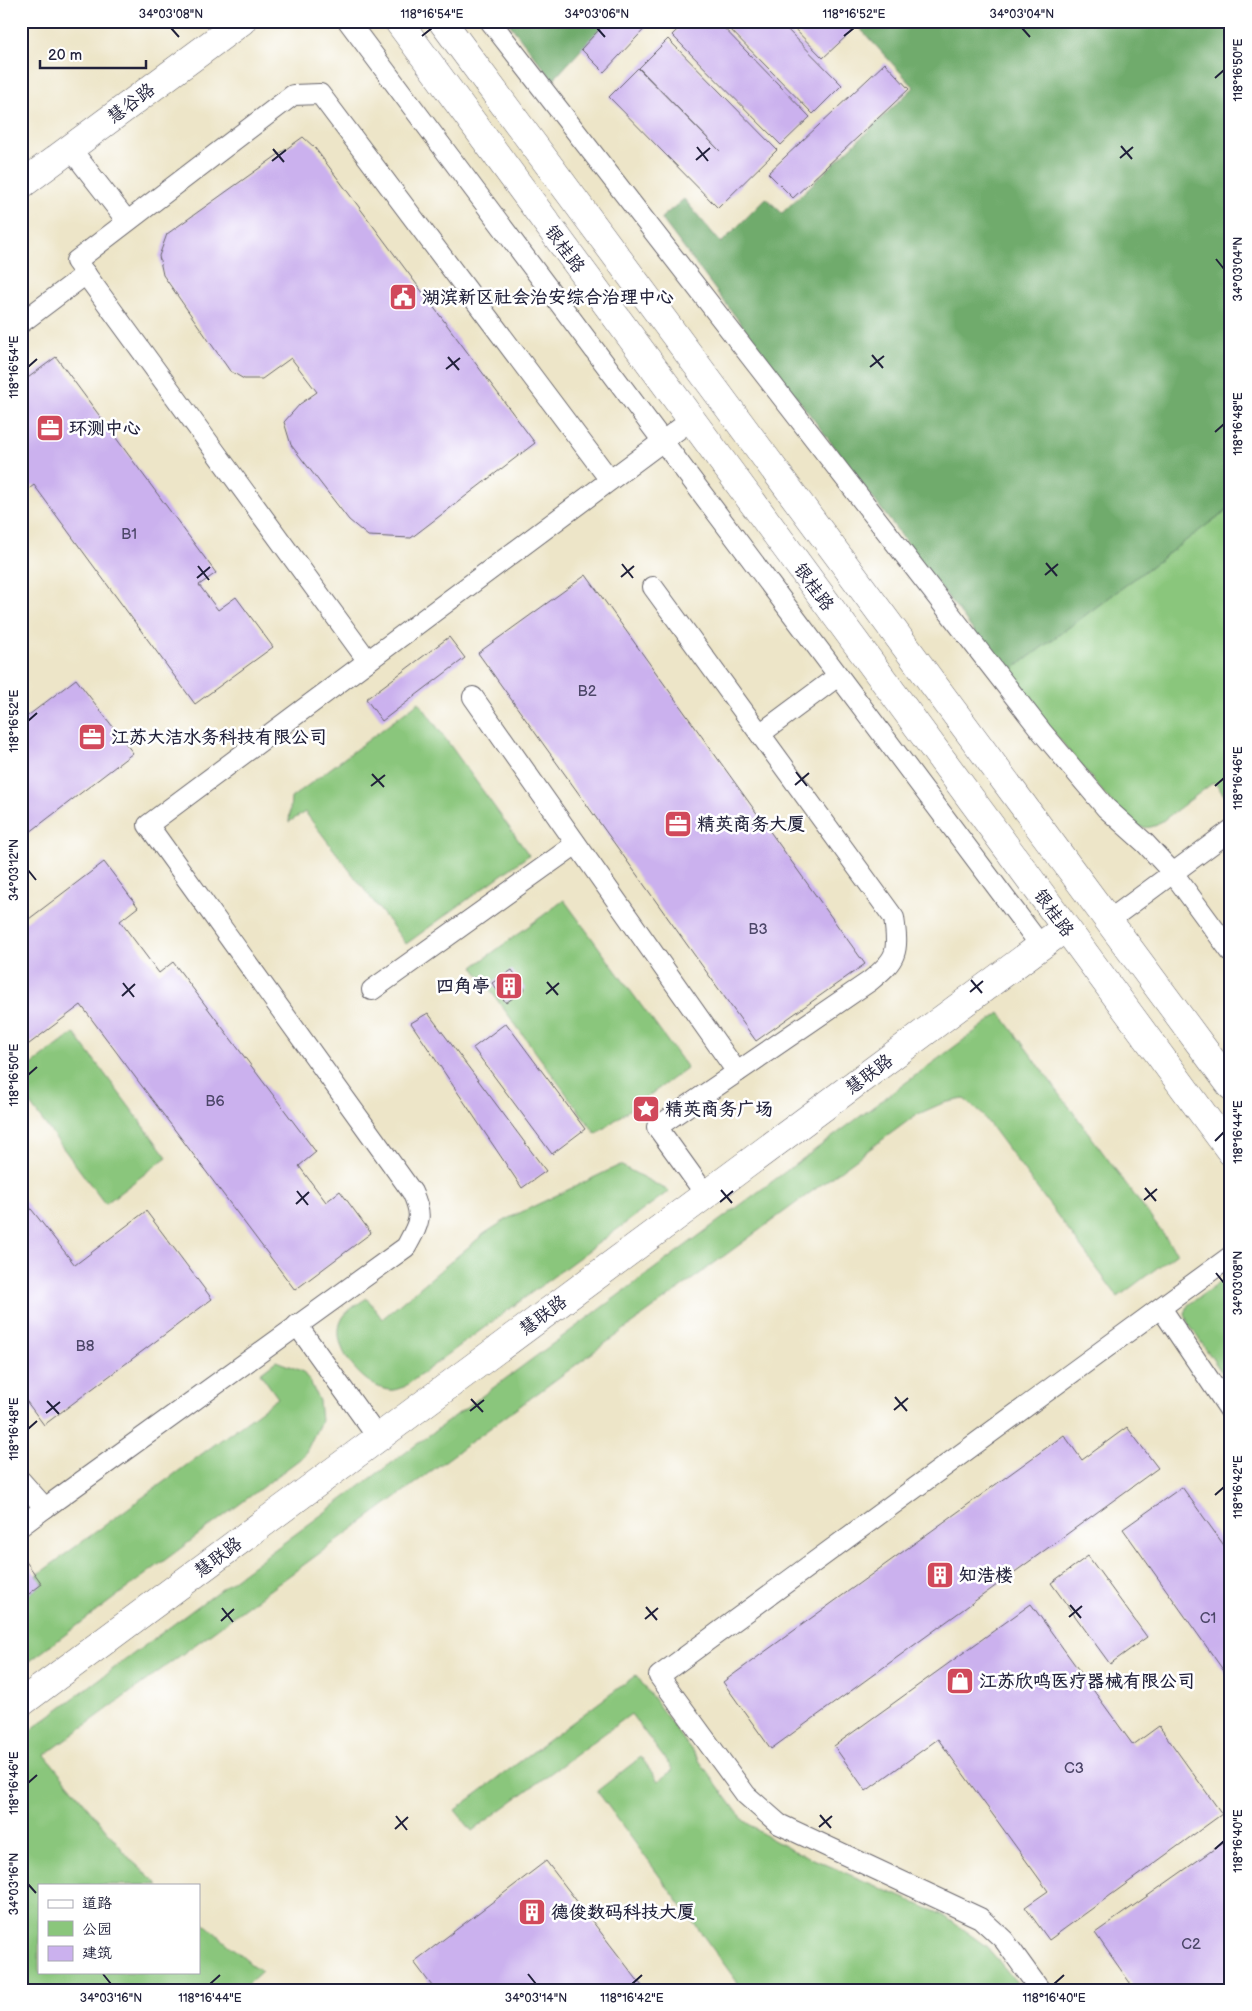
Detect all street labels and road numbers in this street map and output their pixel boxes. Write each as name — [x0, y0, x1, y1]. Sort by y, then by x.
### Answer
street label: 慧谷路 — [103, 79, 159, 128]
street label: 银桂路 — [540, 221, 589, 277]
street label: 银桂路 — [789, 559, 838, 615]
street label: 银桂路 — [1029, 885, 1078, 941]
street label: 慧联路 — [841, 1050, 897, 1099]
street label: 慧联路 — [515, 1291, 571, 1340]
street label: 慧联路 — [190, 1533, 246, 1582]

